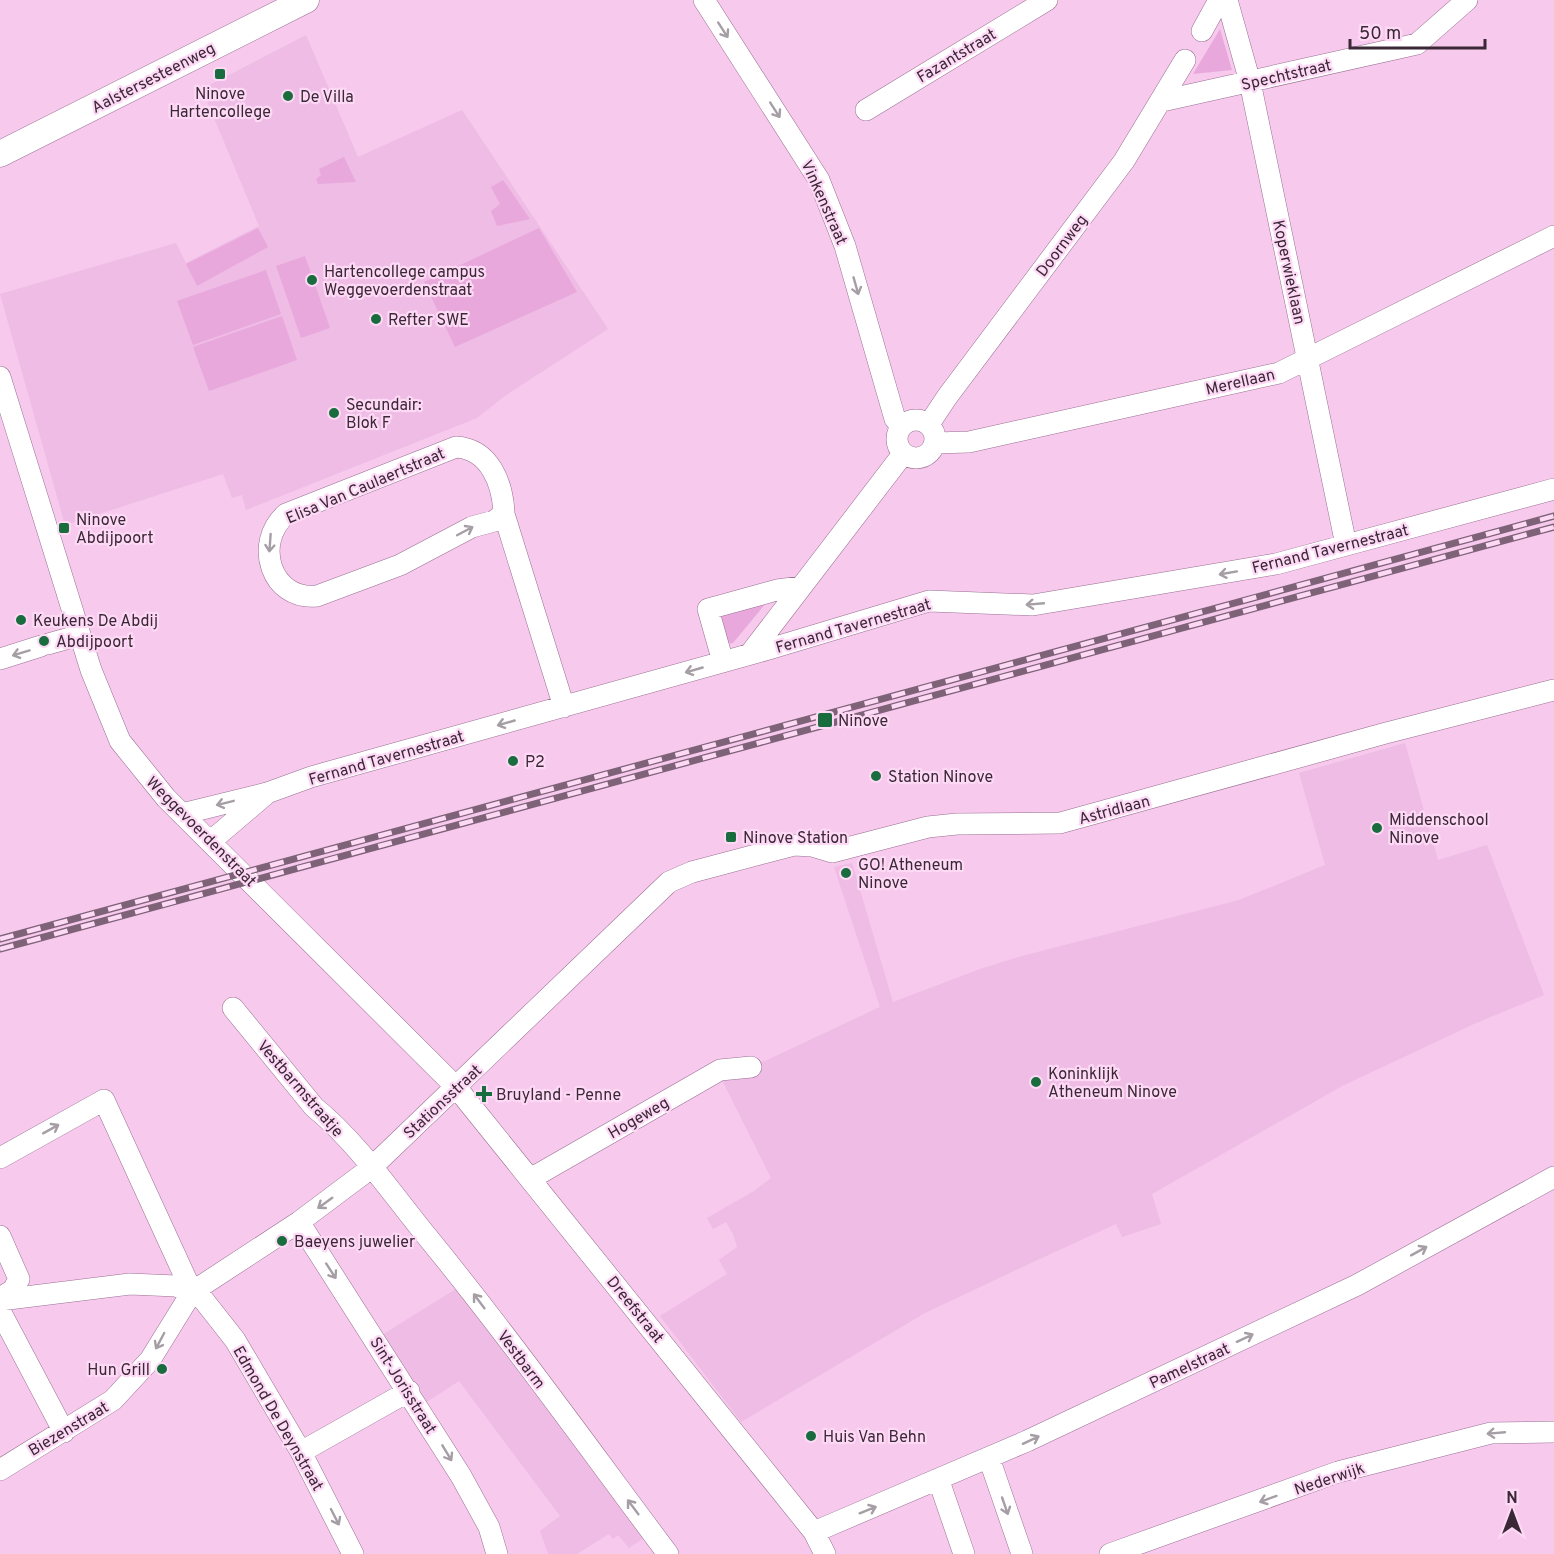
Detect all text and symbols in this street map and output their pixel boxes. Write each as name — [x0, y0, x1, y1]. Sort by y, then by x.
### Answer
scale bar — [1350, 12, 1485, 50]
one-way arrow — [717, 22, 730, 39]
text: 50 m — [1359, 23, 1401, 46]
street label: Fazantstraat — [914, 25, 1000, 88]
street label: Aalstersesteenweg — [89, 39, 219, 119]
street label: Spechtstraat — [1239, 56, 1333, 96]
marker: Ninove Hartencollege — [213, 67, 227, 81]
place label: Ninove Hartencollege — [169, 85, 271, 123]
place label: De Villa — [300, 88, 354, 108]
marker: De Villa — [281, 89, 295, 103]
one-way arrow — [769, 101, 781, 118]
street label: Vinkenstraat — [796, 157, 851, 248]
street label: Doornweg — [1033, 211, 1093, 281]
street label: Koperwieklaan — [1267, 218, 1309, 326]
place label: Hartencollege campus Weggevoerdenstraat — [324, 263, 485, 301]
marker: Hartencollege campus Weggevoerdenstraat — [305, 273, 319, 287]
one-way arrow — [851, 276, 862, 295]
place label: Refter SWE — [388, 311, 469, 331]
marker: Refter SWE — [369, 312, 383, 326]
street label: Merellaan — [1204, 365, 1277, 401]
place label: Secundair: Blok F — [346, 396, 422, 434]
marker: Secundair: Blok F — [327, 406, 341, 420]
street label: Elisa Van Caulaertstraat — [283, 444, 448, 529]
place label: Ninove Abdijpoort — [76, 511, 154, 549]
marker: Ninove Abdijpoort — [57, 521, 71, 535]
street label: Fernand Tavernestraat — [1250, 521, 1411, 579]
one-way arrow — [456, 525, 473, 537]
one-way arrow — [265, 533, 276, 552]
one-way arrow — [1219, 568, 1238, 579]
street label: Fernand Tavernestraat — [774, 595, 933, 659]
one-way arrow — [1026, 599, 1046, 610]
place label: Keukens De Abdij — [33, 612, 158, 632]
marker: Keukens De Abdij — [14, 613, 28, 627]
place label: Abdijpoort — [56, 633, 134, 653]
marker: Abdijpoort — [37, 634, 51, 648]
one-way arrow — [12, 648, 31, 659]
one-way arrow — [685, 665, 704, 676]
marker: Ninove — [816, 711, 834, 729]
place label: Ninove — [838, 712, 888, 732]
one-way arrow — [497, 718, 516, 729]
street label: Fernand Tavernestraat — [307, 727, 466, 791]
place label: P2 — [525, 753, 545, 773]
marker: P2 — [506, 754, 520, 768]
place label: Station Ninove — [888, 768, 993, 788]
marker: Station Ninove — [869, 769, 883, 783]
street label: Weggevoerdenstraat — [141, 773, 260, 892]
street label: Astridlaan — [1077, 792, 1152, 830]
one-way arrow — [215, 798, 234, 809]
place label: Middenschool Ninove — [1389, 811, 1489, 849]
marker: Middenschool Ninove — [1370, 821, 1384, 835]
place label: Ninove Station — [743, 829, 848, 849]
marker: Ninove Station — [724, 830, 738, 844]
place label: GO! Atheneum Ninove — [858, 856, 963, 894]
marker: GO! Atheneum Ninove — [839, 866, 853, 880]
street label: Vestbarmstraatje — [252, 1037, 347, 1142]
street label: Stationsstraat — [400, 1061, 487, 1144]
place label: Koninklijk Atheneum Ninove — [1048, 1065, 1177, 1103]
marker: Koninklijk Atheneum Ninove — [1029, 1075, 1043, 1089]
place label: Bruyland - Penne — [496, 1086, 621, 1106]
marker: Bruyland - Penne — [477, 1087, 491, 1101]
street label: Hogeweg — [605, 1093, 673, 1144]
one-way arrow — [42, 1123, 59, 1135]
one-way arrow — [317, 1197, 333, 1209]
place label: Baeyens juwelier — [294, 1233, 415, 1253]
marker: Baeyens juwelier — [275, 1234, 289, 1248]
one-way arrow — [1410, 1245, 1427, 1257]
one-way arrow — [325, 1262, 337, 1278]
street label: Dreefstraat — [601, 1273, 667, 1348]
one-way arrow — [472, 1293, 485, 1309]
street label: Vestbarm — [492, 1327, 549, 1393]
one-way arrow — [154, 1332, 166, 1349]
one-way arrow — [1235, 1332, 1253, 1344]
street label: Sint-Jorisstraat — [365, 1334, 440, 1438]
street label: Pamelstraat — [1146, 1340, 1233, 1394]
street label: Edmond De Deynstraat — [228, 1343, 327, 1495]
place label: Hun Grill — [87, 1361, 150, 1381]
marker: Hun Grill — [155, 1362, 169, 1376]
street label: Biezenstraat — [25, 1398, 113, 1461]
place label: Huis Van Behn — [823, 1428, 926, 1448]
one-way arrow — [1486, 1428, 1506, 1439]
marker: Huis Van Behn — [804, 1429, 818, 1443]
one-way arrow — [1021, 1433, 1039, 1445]
one-way arrow — [442, 1444, 454, 1461]
street label: Nederwijk — [1292, 1459, 1367, 1501]
north arrow — [1482, 1482, 1542, 1542]
text: N — [1506, 1489, 1518, 1509]
one-way arrow — [1259, 1494, 1278, 1505]
one-way arrow — [1001, 1496, 1012, 1515]
one-way arrow — [627, 1500, 640, 1516]
one-way arrow — [858, 1504, 877, 1515]
one-way arrow — [329, 1508, 341, 1526]

